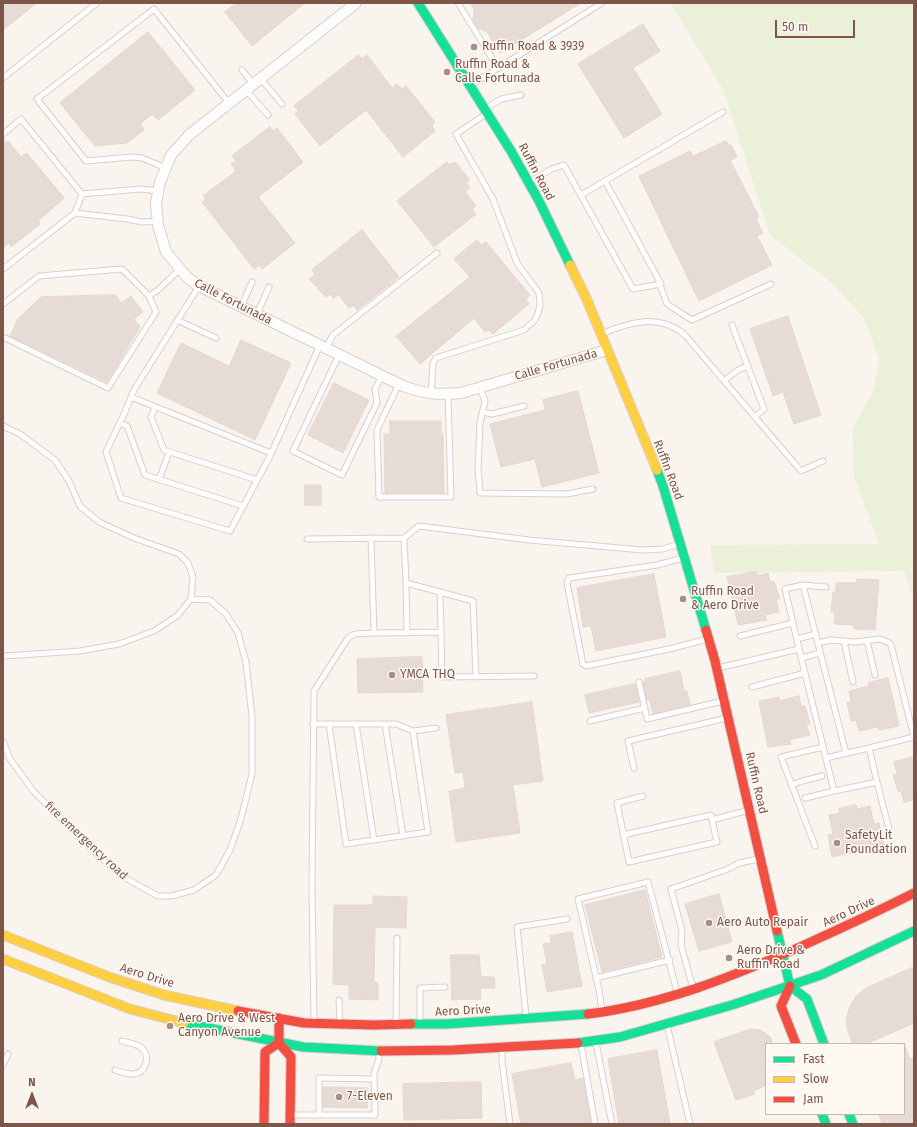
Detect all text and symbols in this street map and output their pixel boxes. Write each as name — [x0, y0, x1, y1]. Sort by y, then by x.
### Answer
scale bar — [777, 12, 857, 38]
text: 50 m — [782, 20, 808, 34]
place label: Ruffin Road & 3939 — [482, 40, 584, 54]
marker: Ruffin Road & 3939 — [469, 42, 479, 52]
place label: Ruffin Road & Calle Fortunada — [455, 58, 540, 86]
marker: Ruffin Road & Calle Fortunada — [442, 67, 452, 77]
street label: Ruffin Road — [515, 141, 557, 203]
street label: Calle Fortunada — [192, 276, 274, 328]
street label: Calle Fortunada — [513, 346, 599, 384]
street label: Ruffin Road — [650, 438, 686, 502]
place label: Ruffin Road & Aero Drive — [691, 585, 759, 613]
marker: Ruffin Road & Aero Drive — [678, 594, 688, 604]
place label: YMCA THQ — [400, 668, 455, 682]
marker: YMCA THQ — [387, 670, 397, 680]
street label: Ruffin Road — [742, 751, 770, 815]
street label: fire emergency road — [42, 799, 130, 883]
place label: SafetyLit Foundation — [845, 829, 907, 857]
marker: SafetyLit Foundation — [832, 838, 842, 848]
street label: Aero Drive — [821, 894, 877, 930]
place label: Aero Auto Repair — [717, 916, 808, 930]
marker: Aero Auto Repair — [704, 918, 714, 928]
place label: Aero Drive & Ruffin Road — [737, 944, 805, 972]
marker: Aero Drive & Ruffin Road — [724, 953, 734, 963]
street label: Aero Drive — [118, 961, 176, 991]
street label: Aero Drive — [435, 1002, 491, 1020]
place label: Aero Drive & West Canyon Avenue — [178, 1012, 275, 1040]
marker: Aero Drive & West Canyon Avenue — [165, 1021, 175, 1031]
legend — [765, 1043, 905, 1115]
text: Fast — [803, 1052, 825, 1066]
text: Slow — [803, 1072, 829, 1086]
north arrow — [12, 1075, 52, 1115]
text: N — [28, 1076, 36, 1089]
place label: 7-Eleven — [347, 1090, 393, 1104]
marker: 7-Eleven — [334, 1092, 344, 1102]
text: Jam — [803, 1092, 823, 1106]

